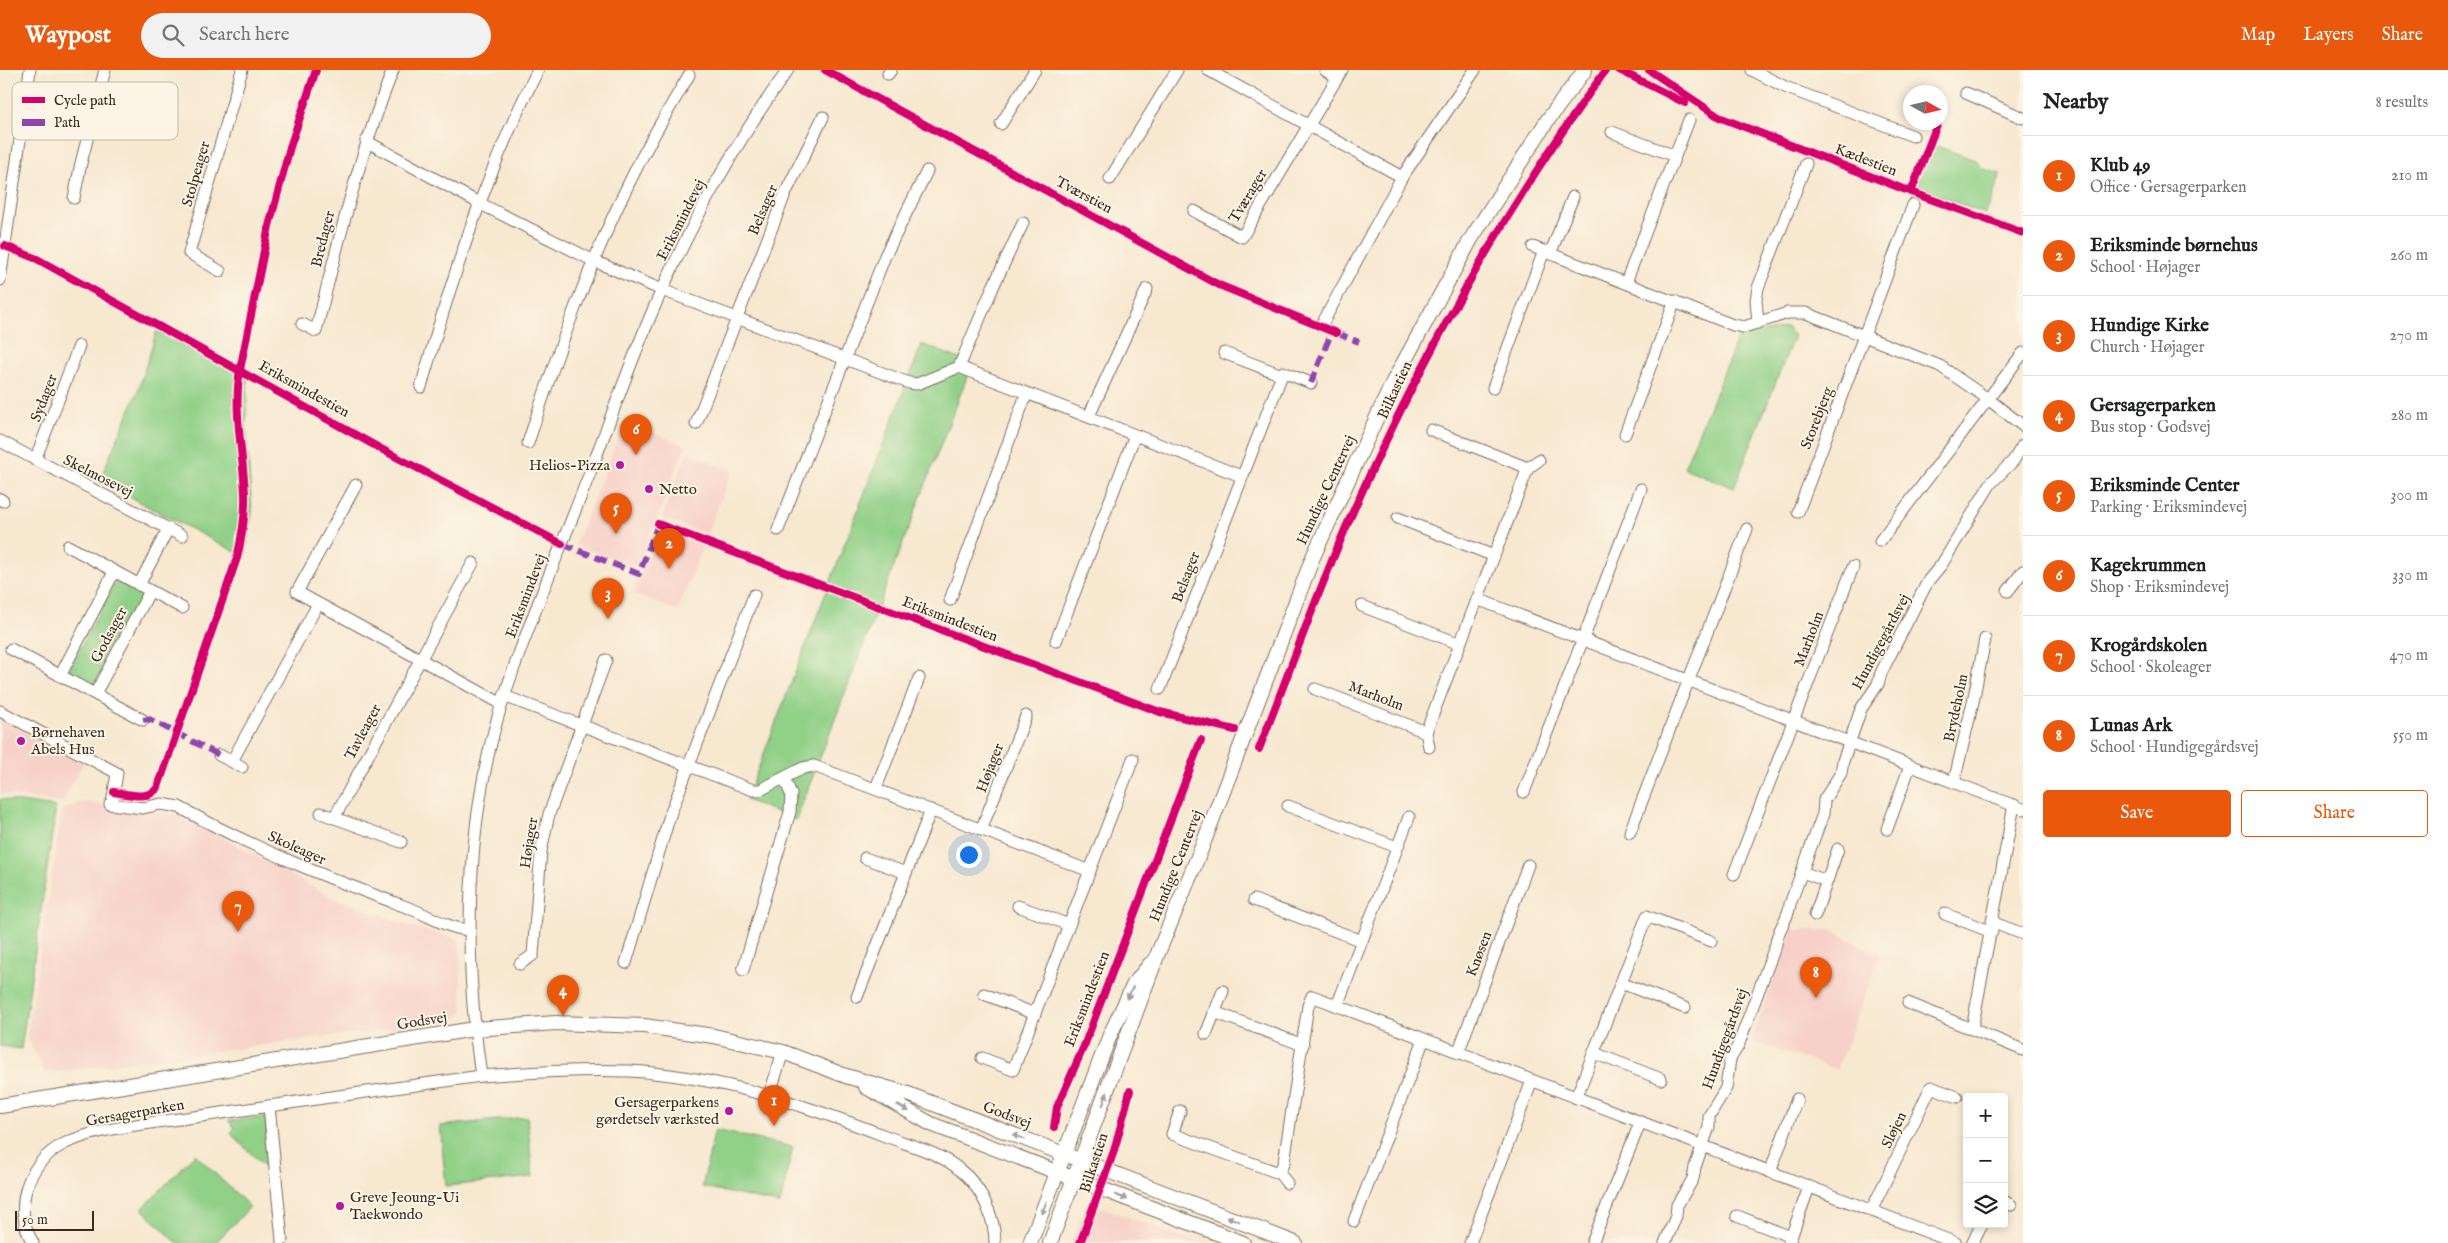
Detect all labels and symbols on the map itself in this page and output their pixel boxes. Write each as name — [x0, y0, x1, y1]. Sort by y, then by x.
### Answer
legend — [12, 82, 178, 140]
north arrow — [1903, 85, 1948, 130]
text: Cycle path — [54, 92, 116, 110]
text: Path — [54, 114, 81, 132]
street label: Stolpeager — [178, 139, 214, 209]
street label: Kædestien — [1832, 140, 1900, 180]
street label: Tværager — [1225, 165, 1272, 226]
street label: Tværstien — [1052, 172, 1116, 218]
street label: Eriksmindevej — [652, 176, 710, 264]
street label: Belsager — [744, 181, 782, 238]
street label: Bredager — [307, 208, 339, 269]
street label: Eriksmindestien — [255, 356, 353, 422]
street label: Bilkastien — [1373, 358, 1417, 422]
street label: Sydager — [26, 371, 62, 425]
street label: Storebjerg — [1796, 383, 1838, 452]
pin: 6 — [620, 414, 652, 455]
street label: Hundige Centervej — [1292, 432, 1360, 548]
street label: Skelmosevej — [60, 450, 136, 502]
place label: Helios-Pizza — [529, 456, 611, 475]
marker: Helios-Pizza — [614, 459, 626, 471]
place label: Netto — [659, 480, 697, 499]
marker: Netto — [643, 483, 655, 495]
pin: 5 — [600, 493, 632, 534]
pin: 2 — [653, 528, 685, 569]
street label: Belsager — [1168, 548, 1205, 605]
street label: Eriksmindevej — [501, 551, 551, 641]
pin: 3 — [592, 578, 624, 619]
street label: Hundigegårdsvej — [1848, 591, 1914, 693]
street label: Eriksmindestien — [899, 592, 1001, 646]
street label: Godsager — [86, 603, 132, 666]
street label: Marholm — [1790, 608, 1828, 669]
street label: Brydeholm — [1940, 672, 1973, 744]
street label: Marholm — [1346, 677, 1407, 715]
street label: Tavleager — [340, 700, 386, 763]
place label: Børnehaven Abels Hus — [30, 723, 105, 759]
marker: Børnehaven Abels Hus — [15, 735, 27, 747]
street label: Højager — [972, 740, 1008, 795]
street label: Hundige Centervej — [1145, 807, 1207, 925]
street label: Højager — [516, 816, 542, 870]
street label: Skoleager — [265, 827, 329, 869]
your location — [956, 842, 982, 868]
pin: 7 — [222, 891, 254, 932]
street label: Knøsen — [1462, 929, 1496, 979]
street label: Eriksmindestien — [1060, 948, 1114, 1050]
pin: 8 — [1800, 957, 1832, 998]
pin: 4 — [547, 975, 579, 1016]
one-way arrow — [1126, 986, 1134, 1000]
street label: Hundigegårdsvej — [1698, 986, 1752, 1092]
street label: Godsvej — [396, 1008, 448, 1034]
pin: 1 — [758, 1085, 790, 1126]
one-way arrow — [1101, 1092, 1109, 1106]
place label: Gersagerparkens gørdetselv værksted — [596, 1093, 720, 1129]
street label: Gersagerparken — [84, 1095, 186, 1131]
street label: Godsvej — [980, 1097, 1034, 1133]
one-way arrow — [897, 1104, 910, 1113]
marker: Gersagerparkens gørdetselv værksted — [723, 1105, 735, 1117]
street label: Sløjen — [1877, 1109, 1911, 1151]
street label: Bilkastien — [1075, 1131, 1113, 1195]
one-way arrow — [1011, 1133, 1026, 1141]
place label: Greve Jeoung-Ui Taekwondo — [350, 1188, 459, 1224]
one-way arrow — [1113, 1193, 1128, 1201]
marker: Greve Jeoung-Ui Taekwondo — [334, 1200, 346, 1212]
one-way arrow — [1040, 1201, 1048, 1216]
scale bar — [15, 1208, 94, 1231]
one-way arrow — [1225, 1215, 1240, 1223]

